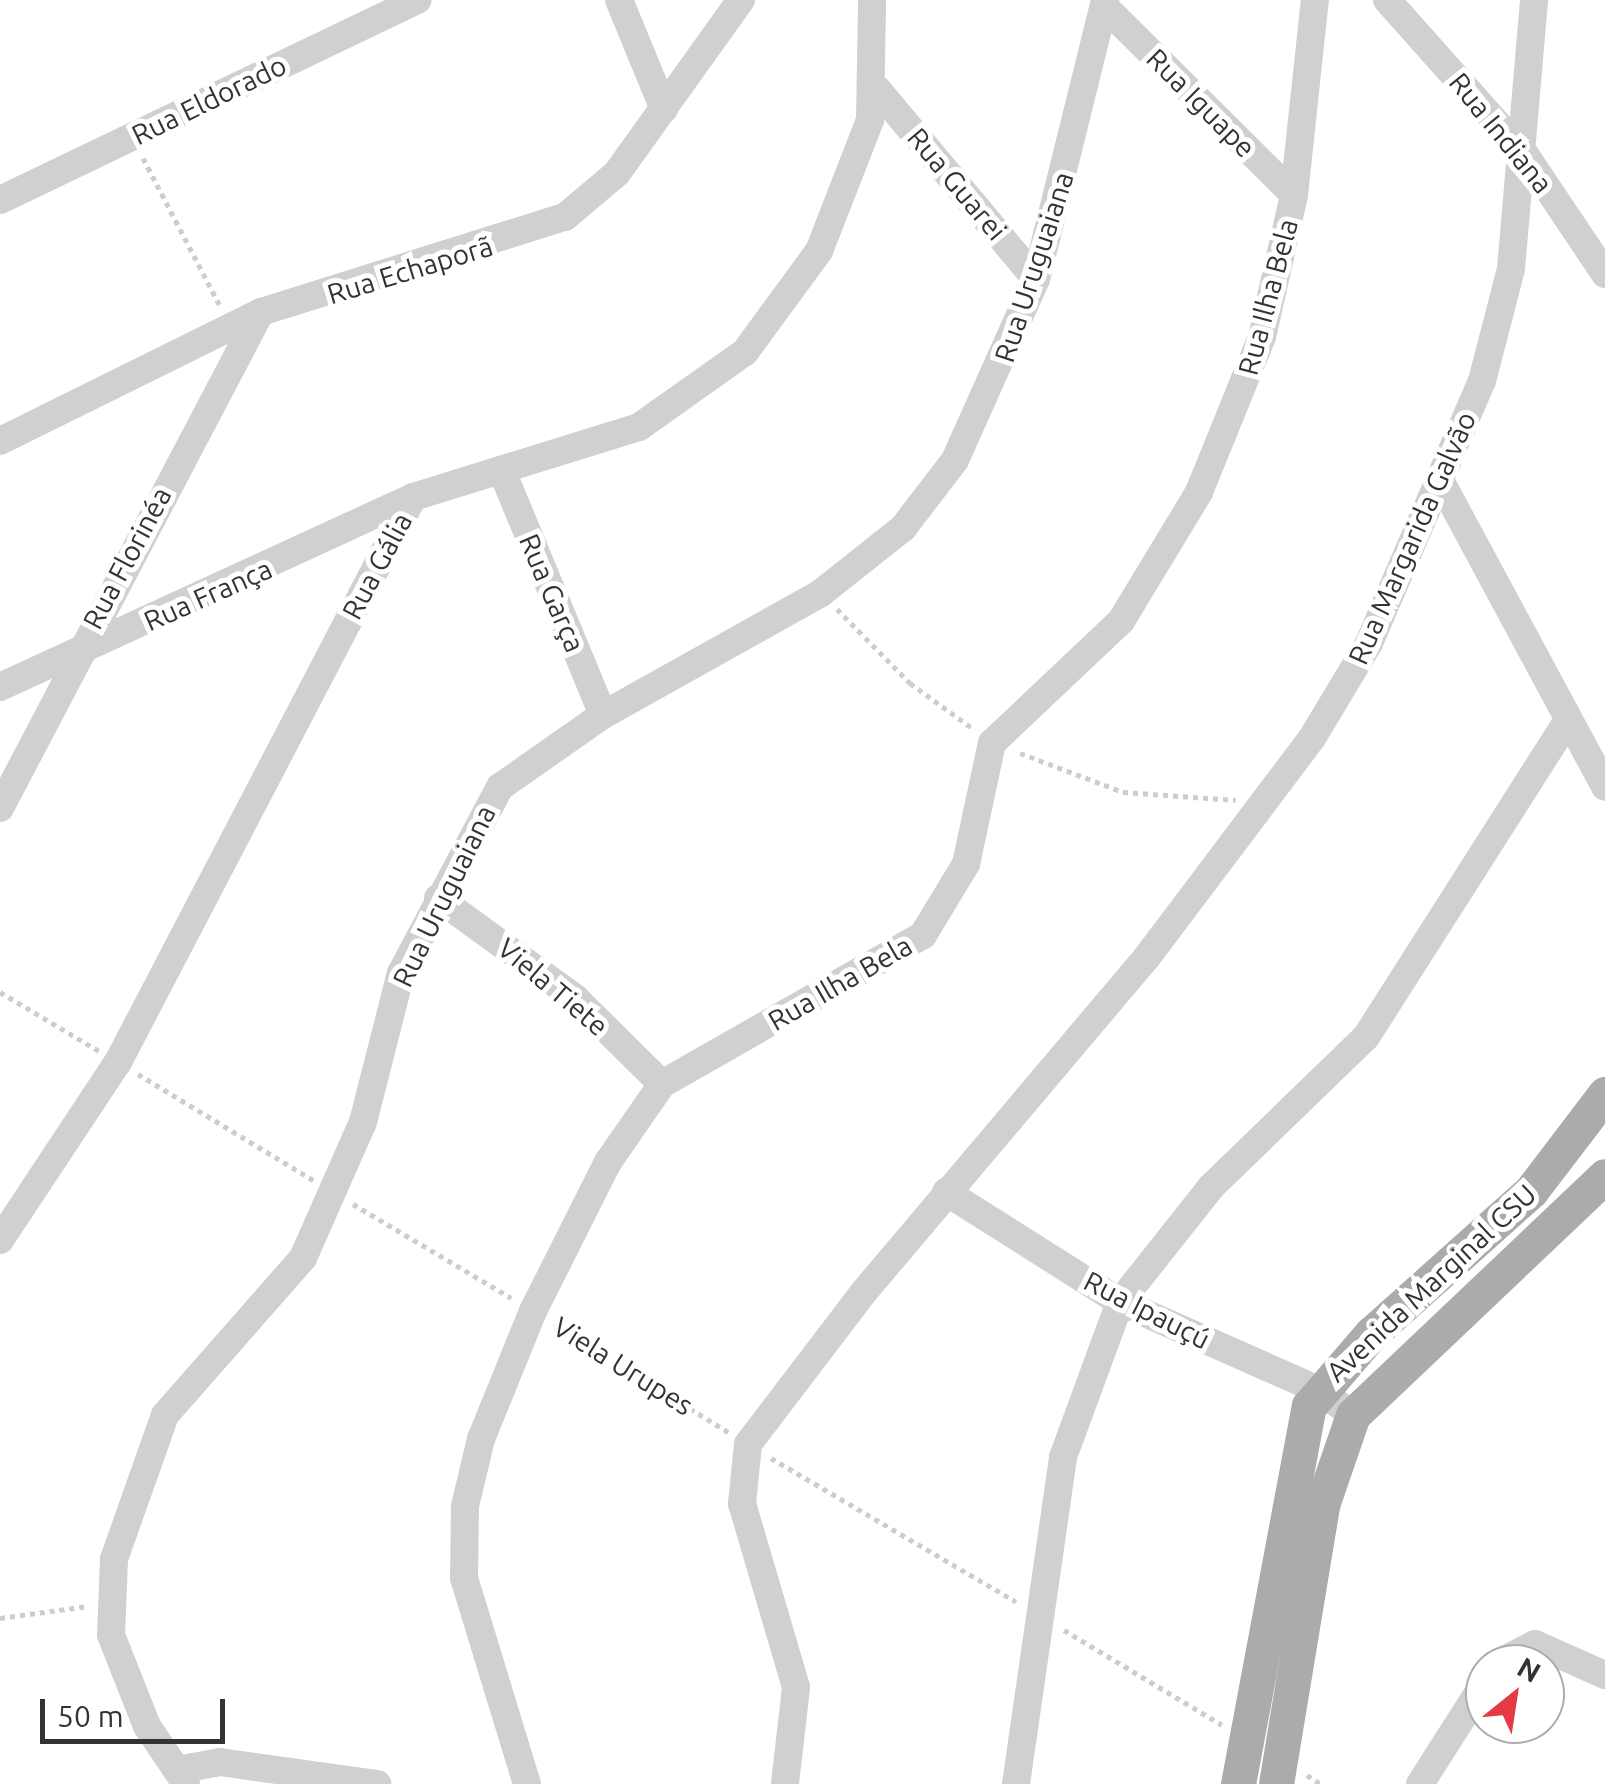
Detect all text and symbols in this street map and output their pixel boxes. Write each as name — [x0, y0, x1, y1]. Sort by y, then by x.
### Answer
street label: Rua Iguape — [1140, 42, 1262, 164]
street label: Rua Eldorado — [126, 48, 292, 152]
street label: Rua Indiana — [1442, 66, 1560, 200]
street label: Rua Guarei — [900, 121, 1014, 247]
street label: Rua Uruguaiana — [987, 168, 1081, 366]
street label: Rua Ilha Bela — [1231, 215, 1305, 379]
street label: Rua Echaporã — [323, 229, 497, 311]
street label: Rua Margarida Galvão — [1341, 406, 1483, 670]
street label: Rua Florinéa — [76, 481, 178, 635]
street label: Rua Gália — [335, 507, 419, 625]
street label: Rua Garça — [512, 529, 592, 657]
street label: Rua França — [139, 552, 277, 638]
street label: Rua Uruguaiana — [385, 800, 503, 992]
street label: Rua Ilha Bela — [762, 928, 918, 1038]
street label: Viela Tiete — [491, 931, 615, 1043]
street label: Avenida Marginal CSU — [1319, 1177, 1543, 1389]
street label: Rua Ipauçú — [1078, 1264, 1216, 1356]
street label: Viela Urupes — [547, 1310, 699, 1422]
north arrow — [1465, 1644, 1565, 1744]
text: N — [1512, 1651, 1546, 1688]
scale bar — [45, 1679, 230, 1741]
text: 50 m — [57, 1699, 124, 1733]

